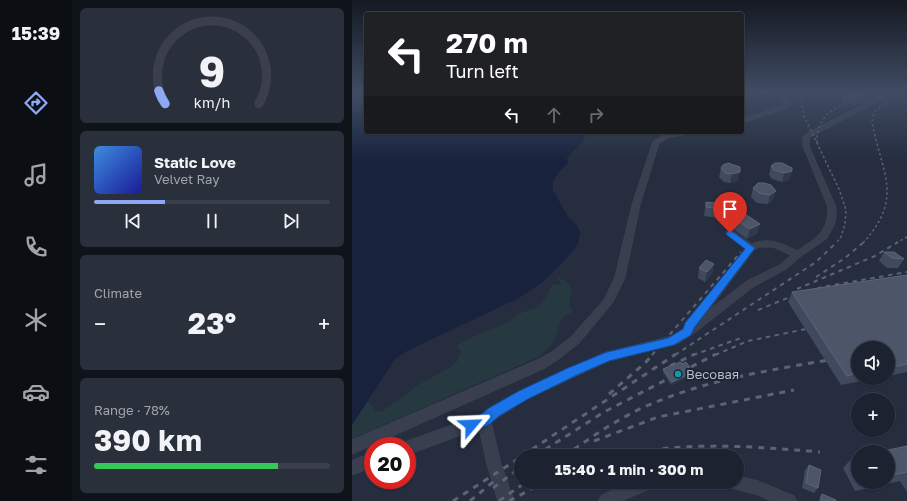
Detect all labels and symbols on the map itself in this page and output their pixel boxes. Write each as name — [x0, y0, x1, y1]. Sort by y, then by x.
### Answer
pin — [713, 192, 747, 233]
place label: Весовая — [686, 366, 739, 382]
marker: Весовая — [673, 369, 683, 379]
position arrow — [450, 404, 492, 446]
speed limit sign: 20 — [364, 437, 416, 489]

